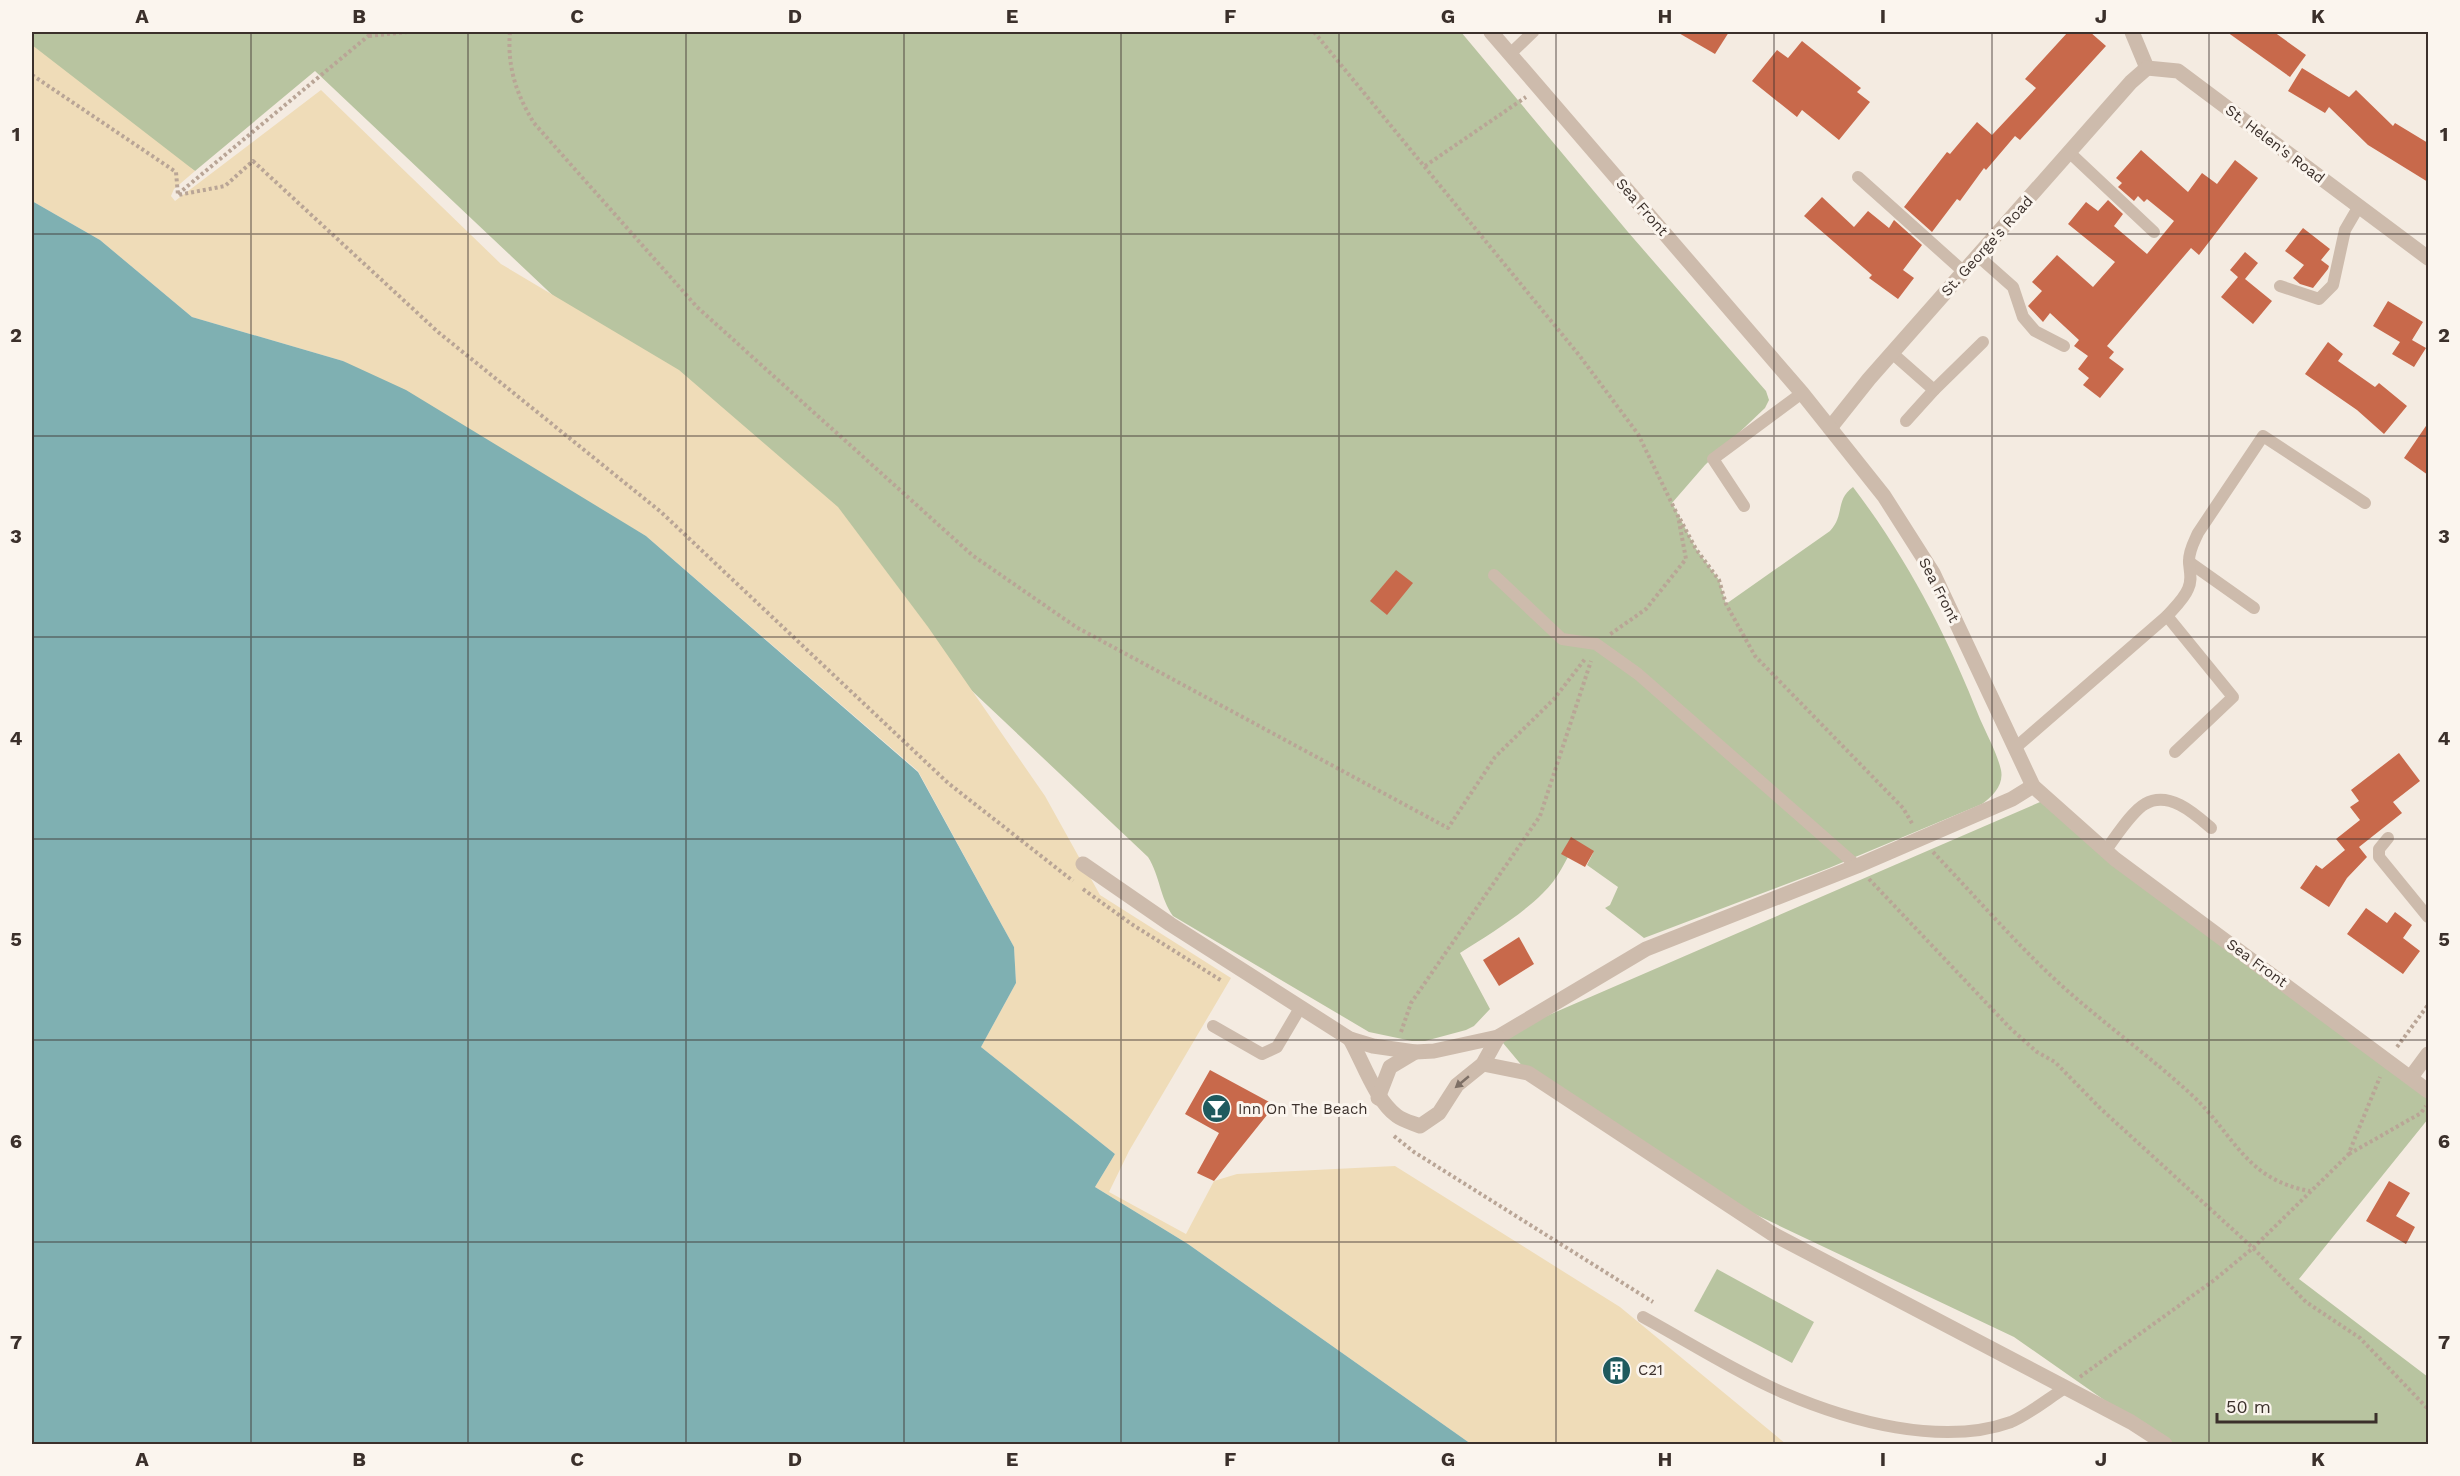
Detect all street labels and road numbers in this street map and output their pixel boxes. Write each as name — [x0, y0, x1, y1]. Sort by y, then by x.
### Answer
street label: St. Helen's Road — [2222, 101, 2328, 187]
street label: Sea Front — [1612, 175, 1672, 240]
street label: St. George's Road — [1937, 192, 2037, 300]
street label: Sea Front — [1915, 555, 1963, 626]
street label: Sea Front — [2223, 935, 2291, 991]

